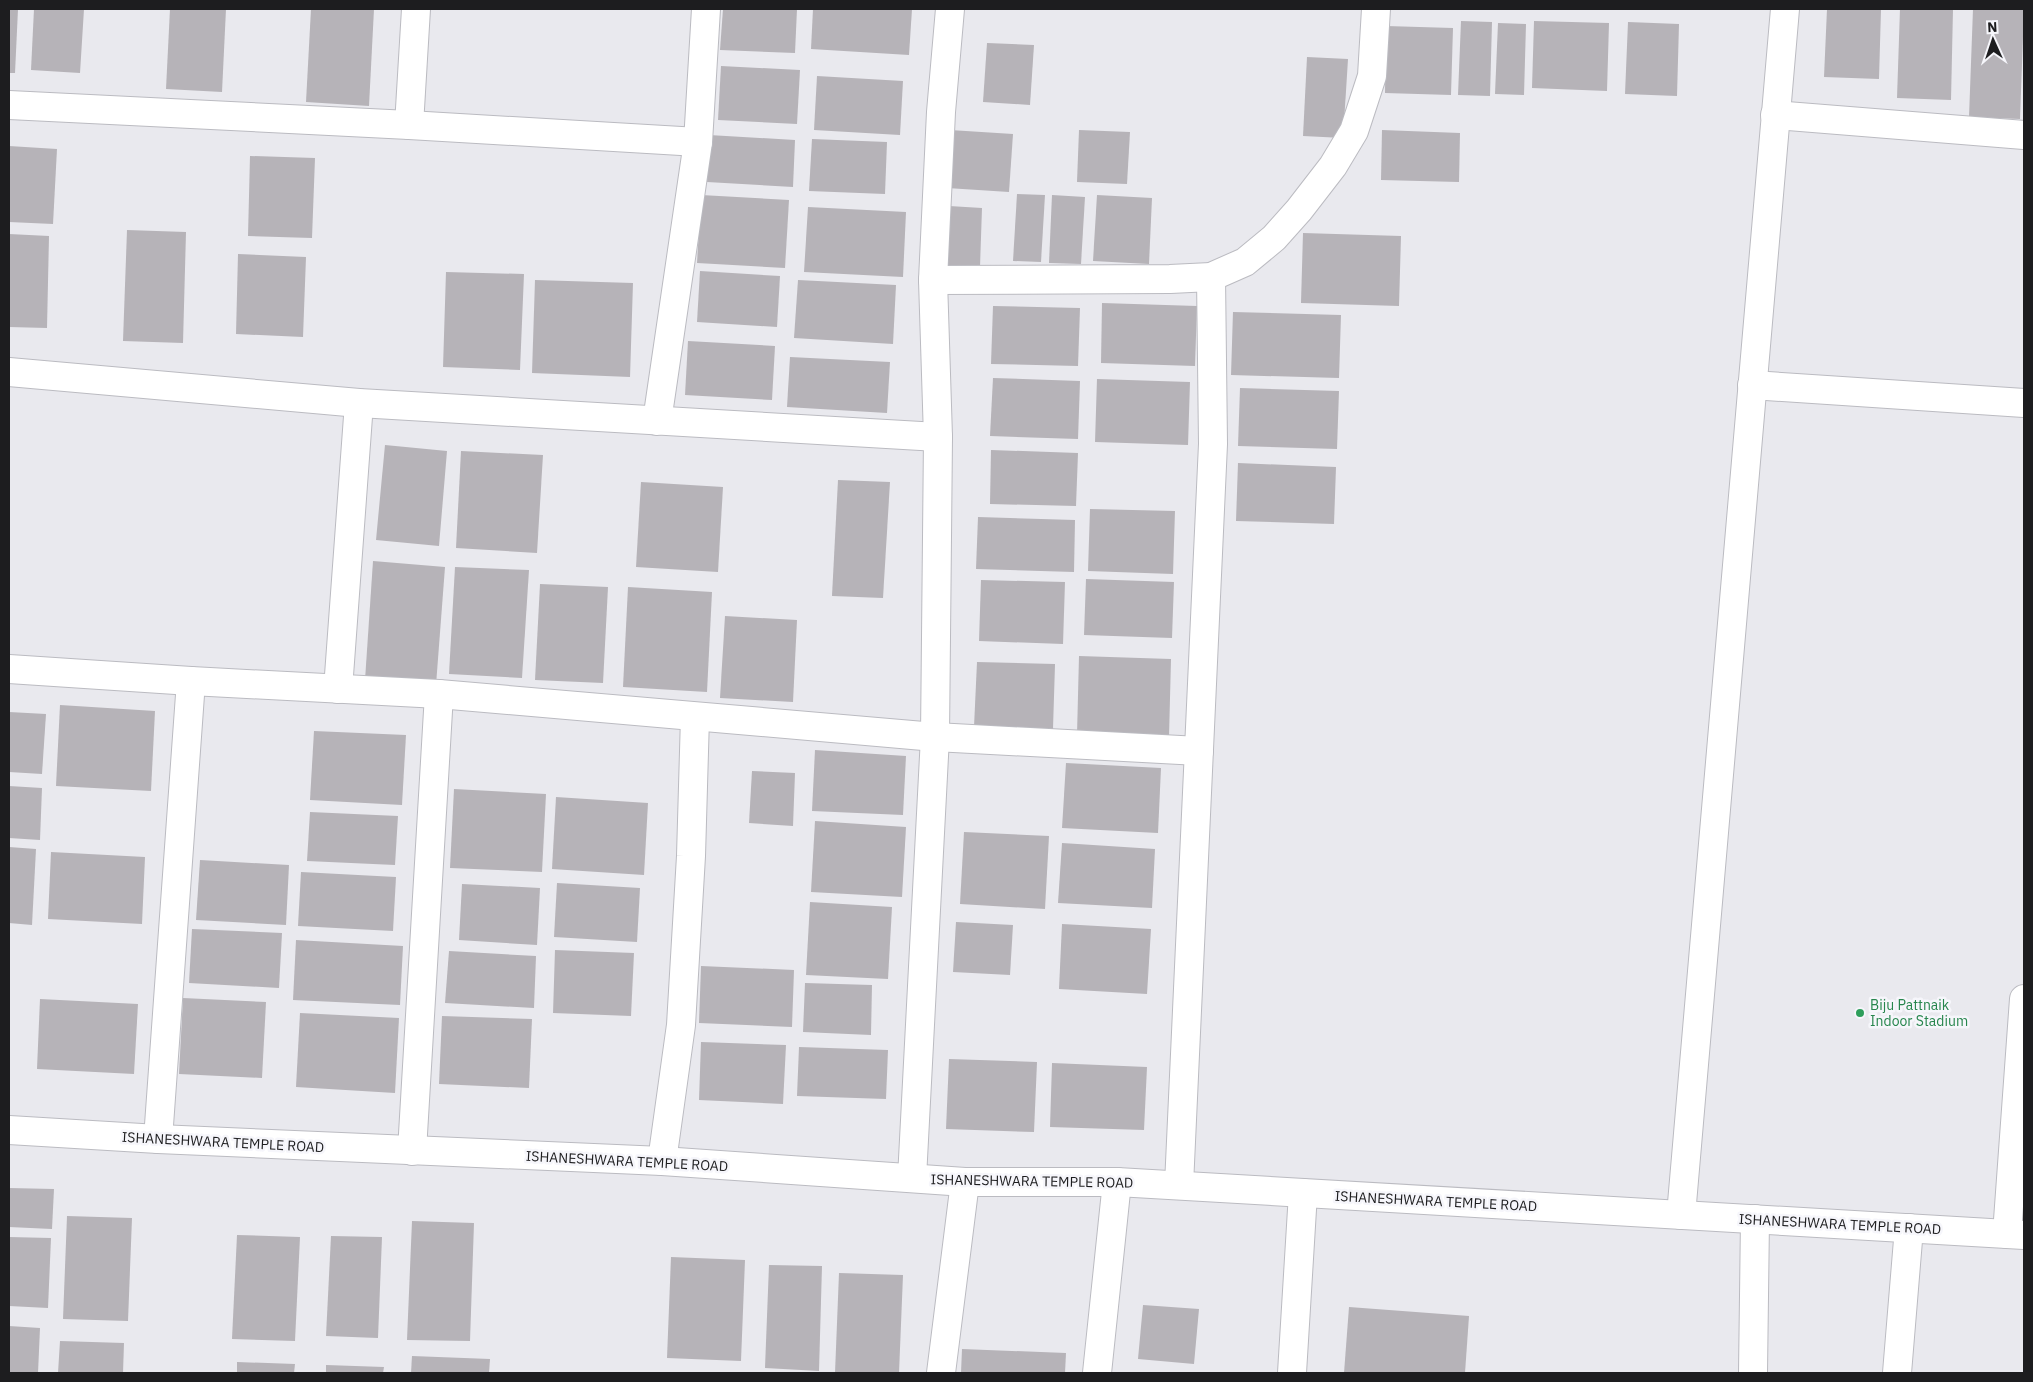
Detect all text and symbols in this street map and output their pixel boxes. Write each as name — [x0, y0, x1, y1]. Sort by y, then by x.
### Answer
north arrow — [1968, 15, 2018, 65]
text: N — [1987, 18, 1998, 36]
place label: Biju Pattnaik Indoor Stadium — [1870, 996, 1968, 1030]
marker: Biju Pattnaik Indoor Stadium — [1854, 1007, 1866, 1019]
street label: ISHANESHWARA TEMPLE ROAD — [121, 1128, 325, 1156]
street label: ISHANESHWARA TEMPLE ROAD — [525, 1147, 729, 1175]
street label: ISHANESHWARA TEMPLE ROAD — [930, 1170, 1134, 1192]
street label: ISHANESHWARA TEMPLE ROAD — [1334, 1187, 1538, 1215]
street label: ISHANESHWARA TEMPLE ROAD — [1738, 1210, 1942, 1238]

